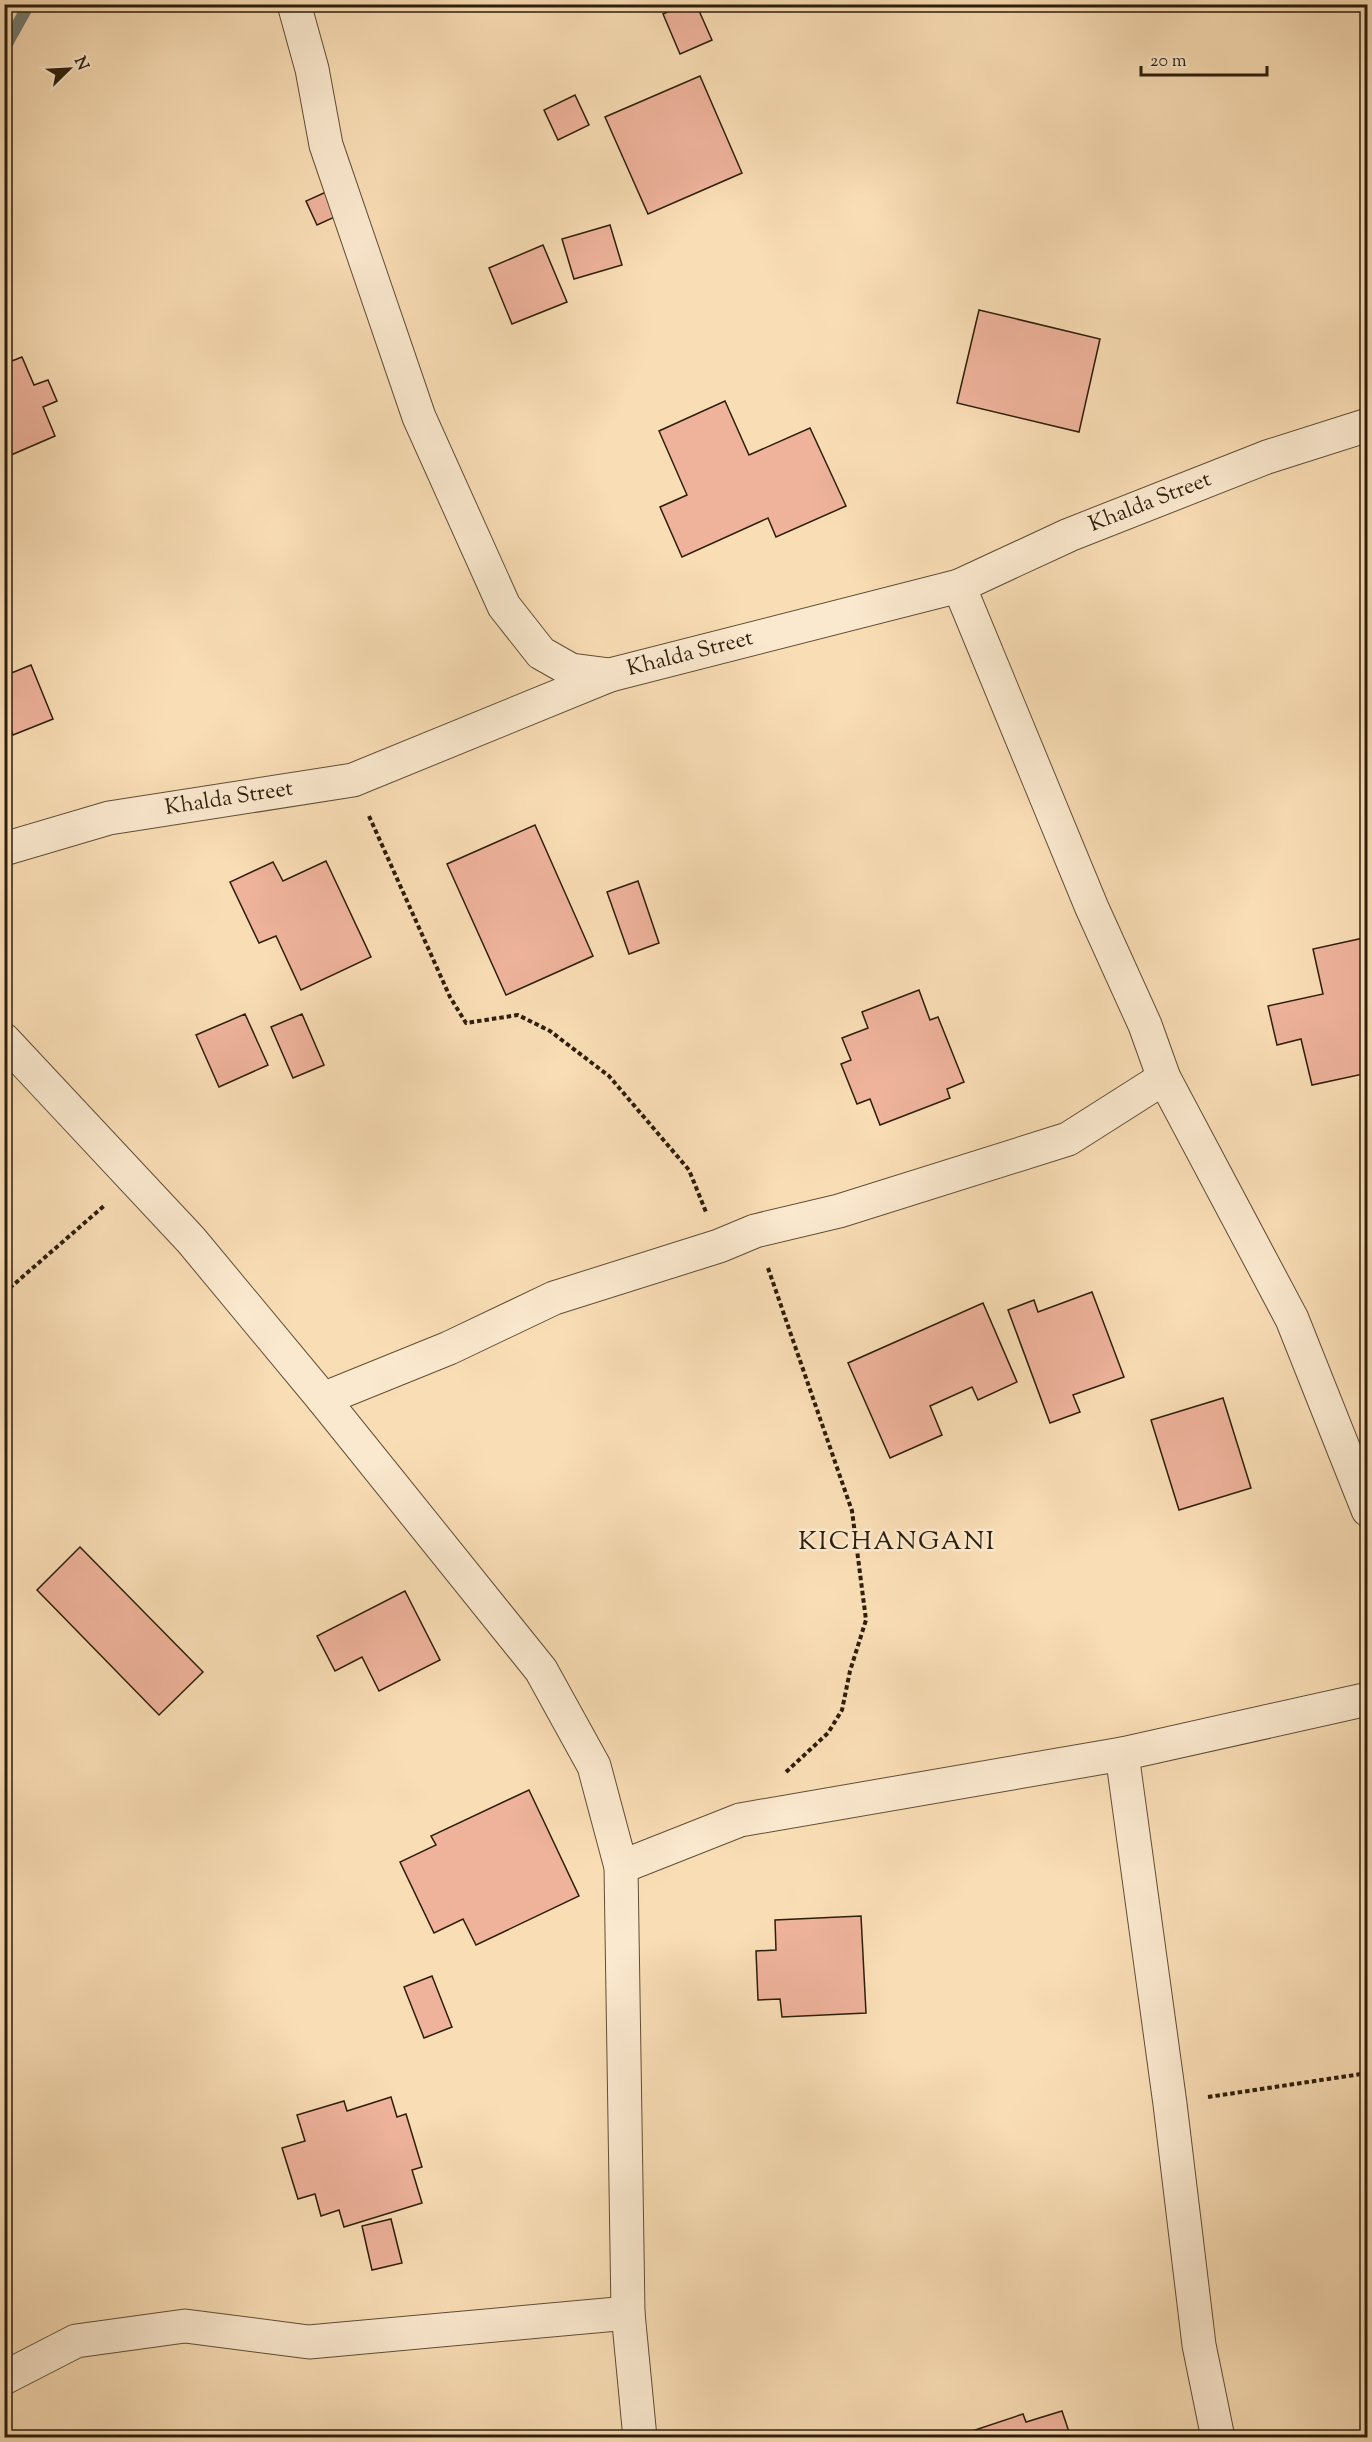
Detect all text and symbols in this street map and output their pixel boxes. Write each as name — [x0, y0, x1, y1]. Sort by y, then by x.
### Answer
north arrow — [39, 39, 99, 99]
scale bar — [1141, 39, 1267, 77]
text: 20 m — [1150, 49, 1187, 75]
text: N — [67, 53, 94, 75]
street label: Khalda Street — [1085, 464, 1217, 541]
street label: Khalda Street — [624, 623, 757, 686]
street label: Khalda Street — [163, 773, 296, 825]
district label: KICHANGANI — [798, 1524, 996, 1561]

